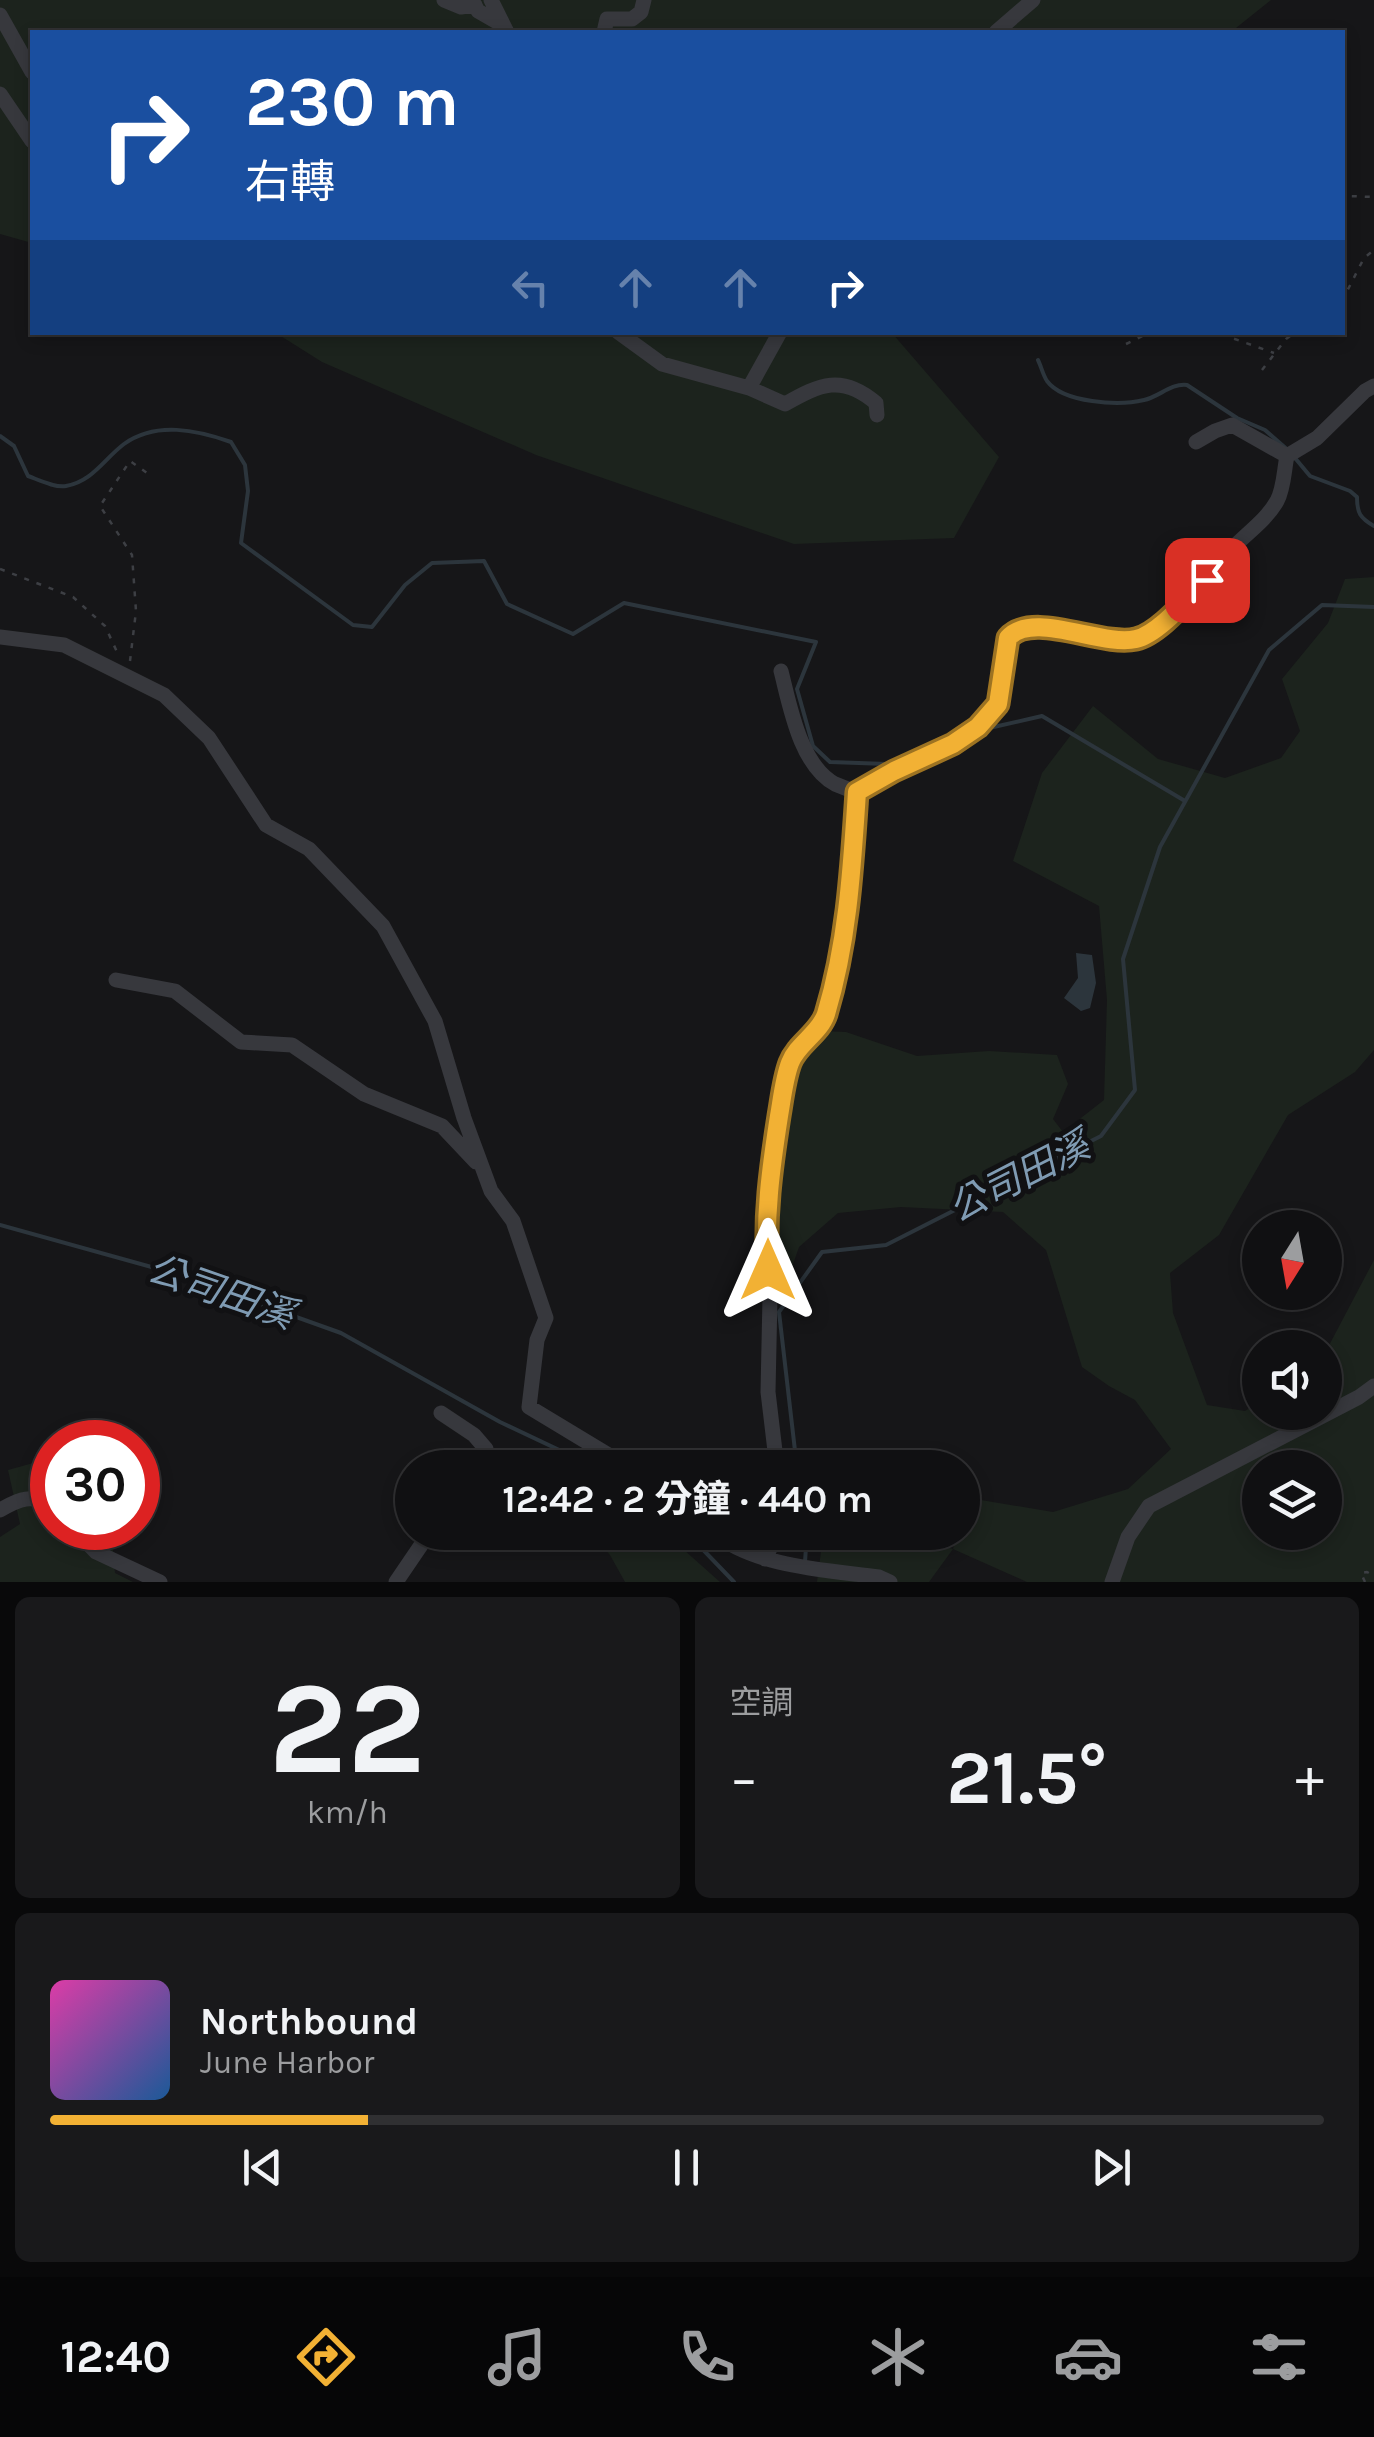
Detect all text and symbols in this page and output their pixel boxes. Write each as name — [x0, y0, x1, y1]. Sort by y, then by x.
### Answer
text: 230 m — [245, 61, 459, 143]
icon: right — [80, 70, 210, 200]
text: 右轉 — [245, 156, 335, 208]
icon: left — [503, 260, 558, 315]
icon: ahead — [608, 260, 663, 315]
icon: ahead — [713, 260, 768, 315]
icon: right — [818, 260, 873, 315]
pin — [1165, 538, 1250, 623]
icon: arrive — [1180, 553, 1235, 608]
water label: 公司田溪 — [941, 1120, 1101, 1232]
north arrow — [1242, 1210, 1342, 1310]
map controls — [1242, 1210, 1342, 1550]
position arrow — [716, 1218, 820, 1322]
water label: 公司田溪 — [142, 1246, 305, 1340]
button: sound — [1242, 1330, 1342, 1430]
speed limit sign: 30 — [30, 1420, 160, 1550]
button: layers — [1242, 1450, 1342, 1550]
text: 12:42 · 2 分鐘 · 440 m — [502, 1477, 873, 1522]
text: 22 — [269, 1653, 426, 1805]
text: 空調 — [730, 1684, 794, 1721]
text: 21.5° — [946, 1734, 1107, 1822]
text: − — [730, 1746, 758, 1810]
text: + — [1295, 1746, 1324, 1810]
text: km/h — [307, 1794, 388, 1831]
text: Northbound — [200, 1999, 418, 2044]
text: June Harbor — [200, 2044, 374, 2081]
icon: previous — [235, 2140, 290, 2195]
icon: pause — [659, 2140, 714, 2195]
icon: next — [1084, 2140, 1139, 2195]
icon: directions — [291, 2322, 361, 2392]
icon: music — [482, 2322, 552, 2392]
icon: phone — [672, 2322, 742, 2392]
icon: climate — [863, 2322, 933, 2392]
icon: car — [1053, 2322, 1123, 2392]
icon: filters — [1244, 2322, 1314, 2392]
text: 12:40 — [60, 2331, 171, 2383]

